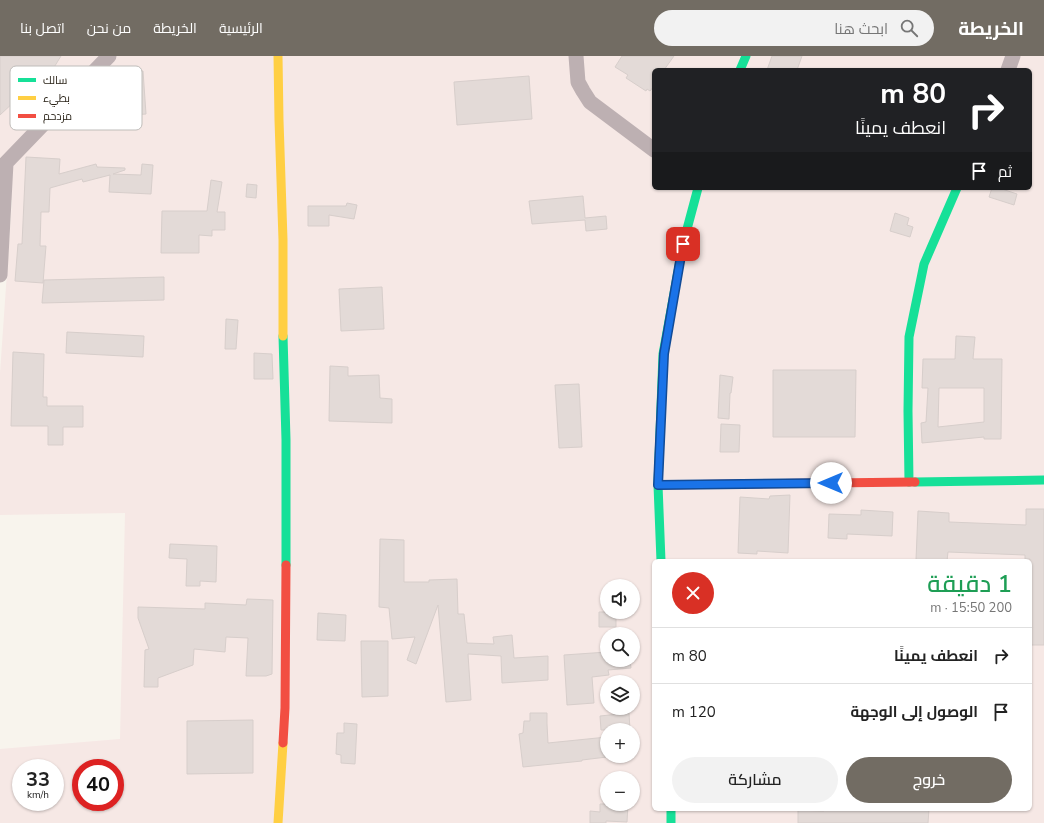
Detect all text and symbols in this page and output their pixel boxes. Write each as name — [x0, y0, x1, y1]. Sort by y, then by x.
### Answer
search box — [654, 10, 934, 46]
text: الخريطة — [958, 16, 1024, 42]
icon: search — [898, 17, 920, 39]
text: اتصل بنا — [20, 19, 65, 38]
text: من نحن — [87, 19, 131, 38]
text: الخريطة — [153, 19, 197, 38]
text: الرئيسية — [219, 19, 263, 38]
text: ابحث هنا — [834, 19, 888, 39]
legend — [10, 66, 142, 130]
text: سالك — [43, 73, 67, 88]
text: 80 m — [880, 75, 946, 113]
icon: right — [960, 84, 1012, 136]
text: بطيء — [43, 91, 70, 107]
text: مزدحم — [43, 109, 72, 124]
text: انعطف يمينًا — [855, 116, 946, 140]
icon: arrive — [968, 160, 990, 182]
text: ثم — [998, 162, 1012, 182]
pin — [666, 227, 700, 261]
icon: arrive — [672, 233, 694, 255]
position arrow — [810, 462, 852, 504]
text: 1 دقيقة — [927, 568, 1012, 600]
button: close — [672, 572, 714, 614]
map controls — [600, 579, 640, 811]
button: sound — [600, 579, 640, 619]
text: 200 m · 15:50 — [930, 599, 1012, 617]
button: search — [600, 627, 640, 667]
icon: right — [990, 645, 1012, 667]
text: 80 m — [672, 646, 707, 666]
text: انعطف يمينًا — [894, 646, 978, 666]
button: layers — [600, 675, 640, 715]
icon: arrive — [990, 701, 1012, 723]
text: 120 m — [672, 702, 716, 722]
text: الوصول إلى الوجهة — [850, 702, 978, 722]
button: + — [600, 723, 640, 763]
button: مشاركة — [672, 757, 838, 803]
button: خروج — [846, 757, 1012, 803]
speed limit sign: 40 — [72, 759, 124, 811]
text: 33 — [26, 766, 50, 793]
button: − — [600, 771, 640, 811]
text: km/h — [27, 788, 49, 802]

